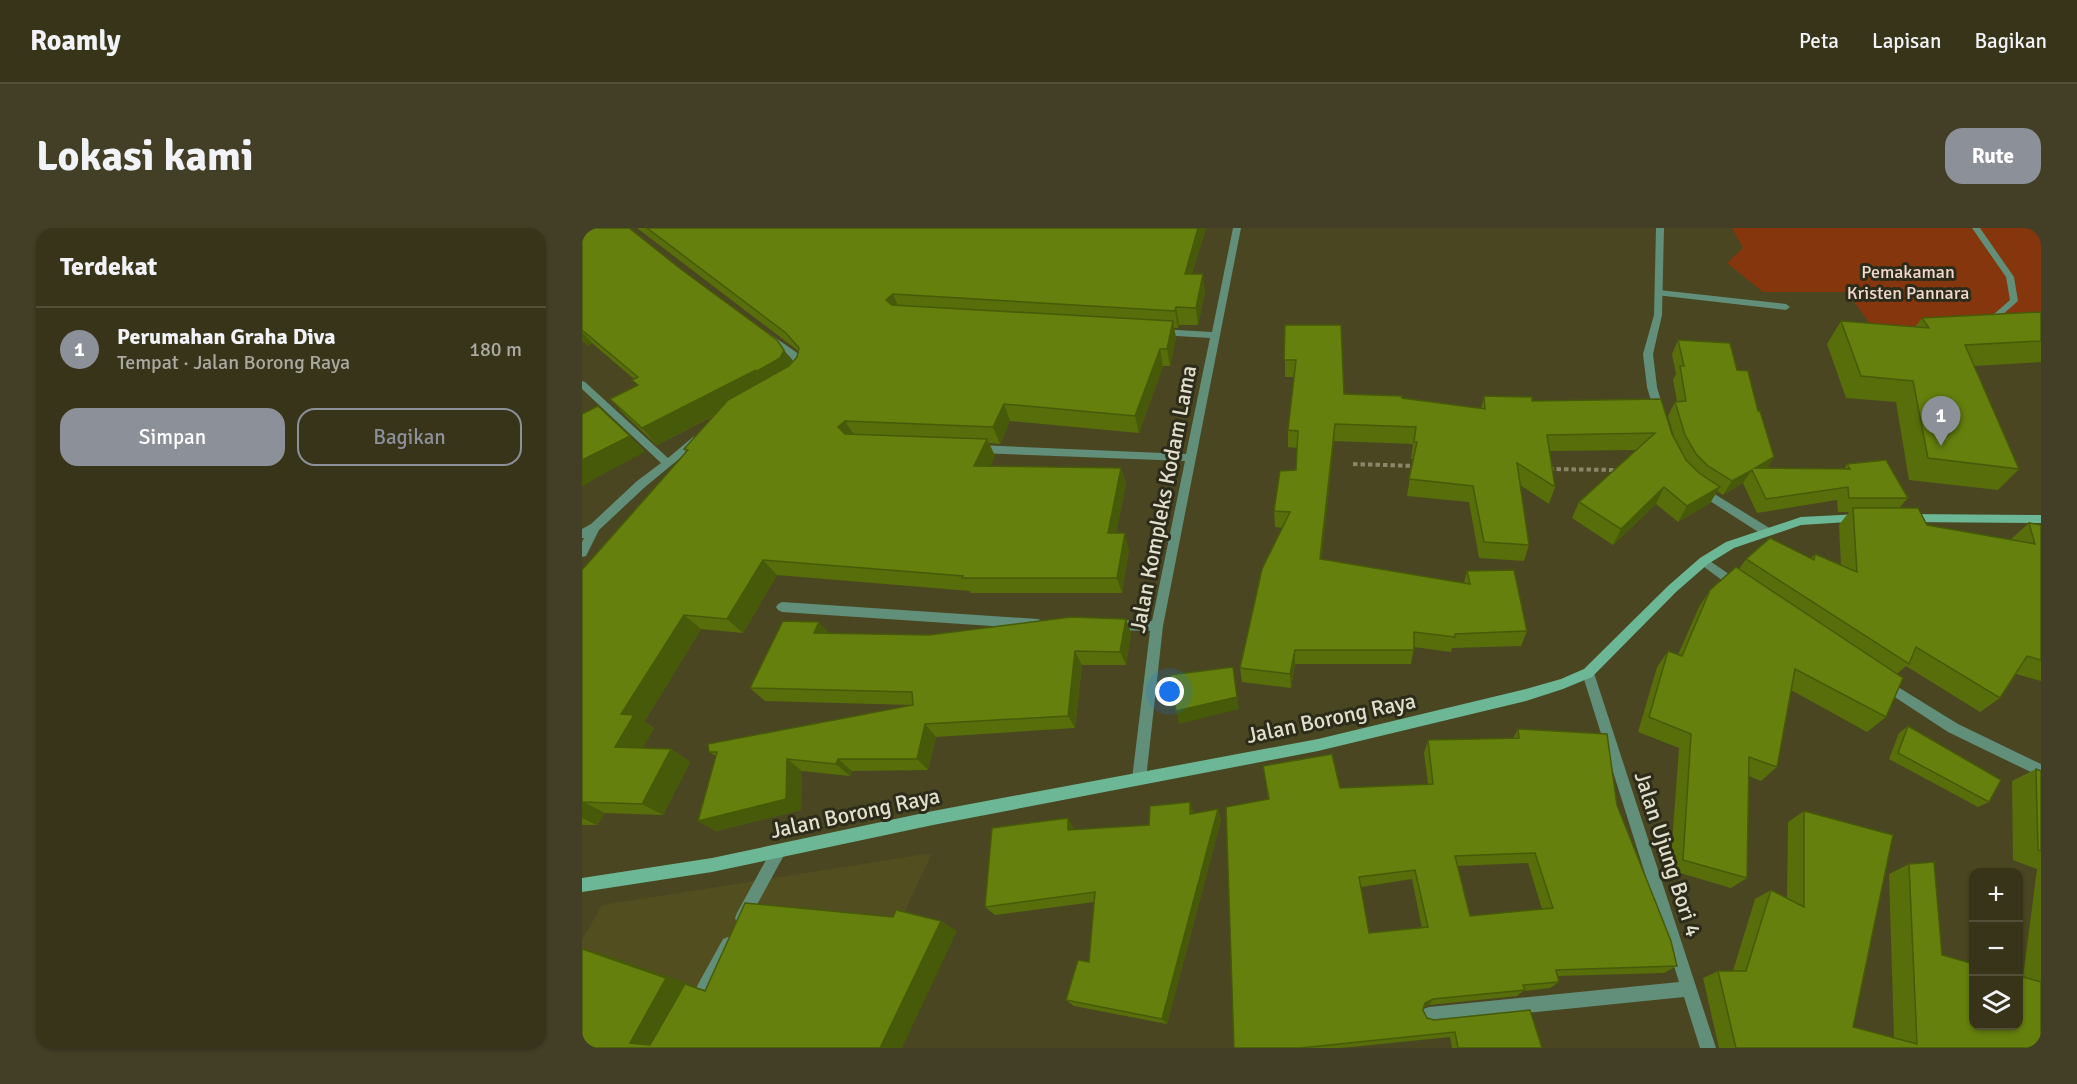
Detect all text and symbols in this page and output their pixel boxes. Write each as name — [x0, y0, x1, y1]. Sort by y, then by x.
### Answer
text: Roamly — [30, 24, 121, 58]
text: Peta — [1799, 28, 1839, 54]
text: Lapisan — [1872, 28, 1941, 54]
text: Bagikan — [1974, 28, 2047, 54]
button: Rute — [1945, 128, 2041, 184]
text: Lokasi kami — [36, 131, 254, 182]
text: Terdekat — [60, 251, 157, 283]
park label: Pemakaman Kristen Pannara — [1847, 261, 1969, 304]
text: Perumahan Graha Diva — [117, 323, 336, 350]
text: 1 — [74, 337, 85, 362]
text: 180 m — [469, 337, 522, 362]
text: Tempat · Jalan Borong Raya — [117, 350, 350, 375]
street label: Jalan Kompleks Kodam Lama — [1124, 363, 1202, 635]
pin: 1 — [1922, 396, 1960, 446]
button: Simpan — [60, 408, 285, 466]
button: Bagikan — [297, 408, 522, 466]
your location — [1155, 677, 1184, 706]
street label: Jalan Borong Raya — [1244, 687, 1418, 749]
street label: Jalan Ujung Bori 4 — [1629, 768, 1707, 940]
street label: Jalan Borong Raya — [768, 782, 942, 844]
map controls — [1969, 868, 2023, 1030]
button: + — [1969, 868, 2023, 922]
button: − — [1969, 922, 2023, 976]
button: layers — [1969, 976, 2023, 1030]

